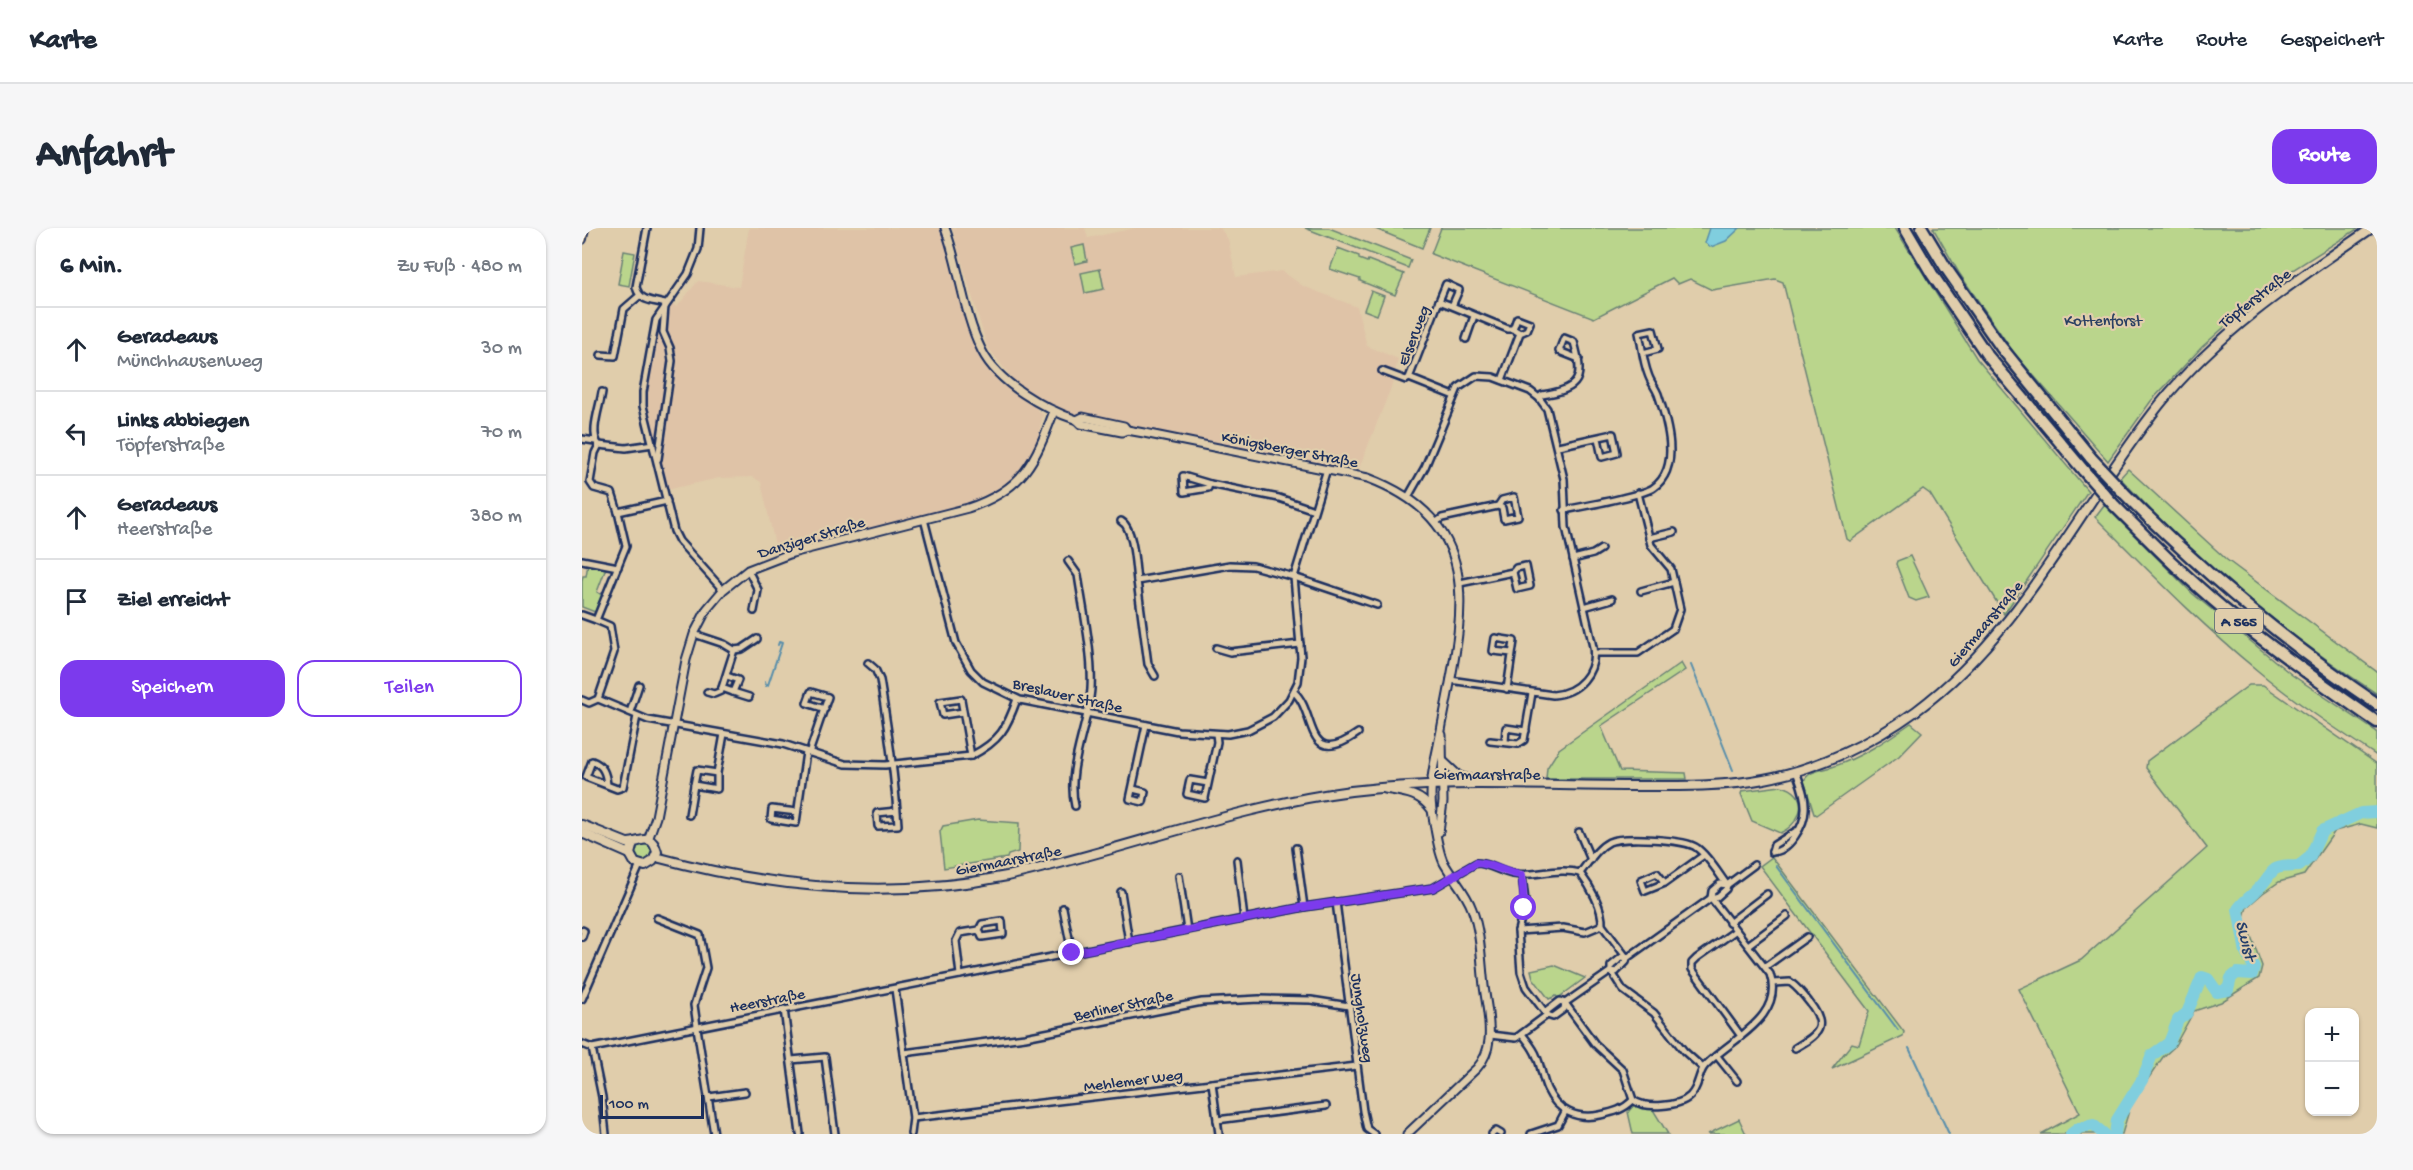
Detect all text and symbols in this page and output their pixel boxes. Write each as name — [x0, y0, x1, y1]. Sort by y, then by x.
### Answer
text: Karte — [30, 25, 97, 58]
text: Karte — [2113, 29, 2163, 54]
text: Route — [2196, 29, 2247, 54]
text: Gespeichert — [2280, 29, 2383, 54]
button: Route — [2272, 129, 2377, 184]
text: Anfahrt — [36, 132, 171, 181]
text: 6 Min. — [60, 252, 124, 283]
text: Zu Fuß · 480 m — [397, 256, 522, 279]
street label: Töpferstraße — [2216, 265, 2297, 334]
street label: Elserweg — [1395, 303, 1435, 369]
park label: Kottenforst — [2064, 313, 2143, 332]
text: Geradeaus — [117, 325, 217, 351]
icon: ahead — [60, 333, 93, 366]
text: 30 m — [481, 338, 522, 361]
text: Münchhausenweg — [117, 351, 263, 374]
text: Links abbiegen — [117, 409, 249, 435]
icon: left — [60, 417, 93, 450]
text: 70 m — [481, 422, 522, 445]
street label: Königsberger Straße — [1219, 429, 1360, 474]
text: Töpferstraße — [117, 435, 225, 458]
text: Geradeaus — [117, 493, 217, 519]
icon: ahead — [60, 501, 93, 534]
text: 380 m — [470, 506, 522, 529]
street label: Danziger Straße — [755, 514, 868, 565]
text: Heerstraße — [117, 519, 212, 542]
street label: Giermaarstraße — [1945, 578, 2029, 672]
icon: arrive — [60, 585, 93, 618]
text: Ziel erreicht — [117, 588, 229, 614]
road number: A 565 — [2215, 609, 2263, 633]
button: Speichern — [60, 660, 285, 717]
button: Teilen — [297, 660, 522, 717]
street label: Breslauer Straße — [1009, 675, 1125, 719]
street label: Giermaarstraße — [1433, 767, 1541, 786]
street label: Giermaarstraße — [954, 843, 1064, 882]
route start — [1510, 894, 1536, 920]
water label: Swist — [2229, 919, 2261, 966]
route end — [1058, 939, 1084, 965]
street label: Jungholzweg — [1345, 973, 1376, 1064]
street label: Heerstraße — [728, 986, 808, 1019]
street label: Berliner Straße — [1071, 987, 1176, 1027]
map controls — [2305, 1008, 2359, 1116]
button: + — [2305, 1008, 2359, 1062]
button: − — [2305, 1062, 2359, 1116]
street label: Mehlemer Weg — [1083, 1067, 1184, 1098]
scale bar — [600, 1092, 704, 1120]
text: 100 m — [609, 1096, 649, 1115]

